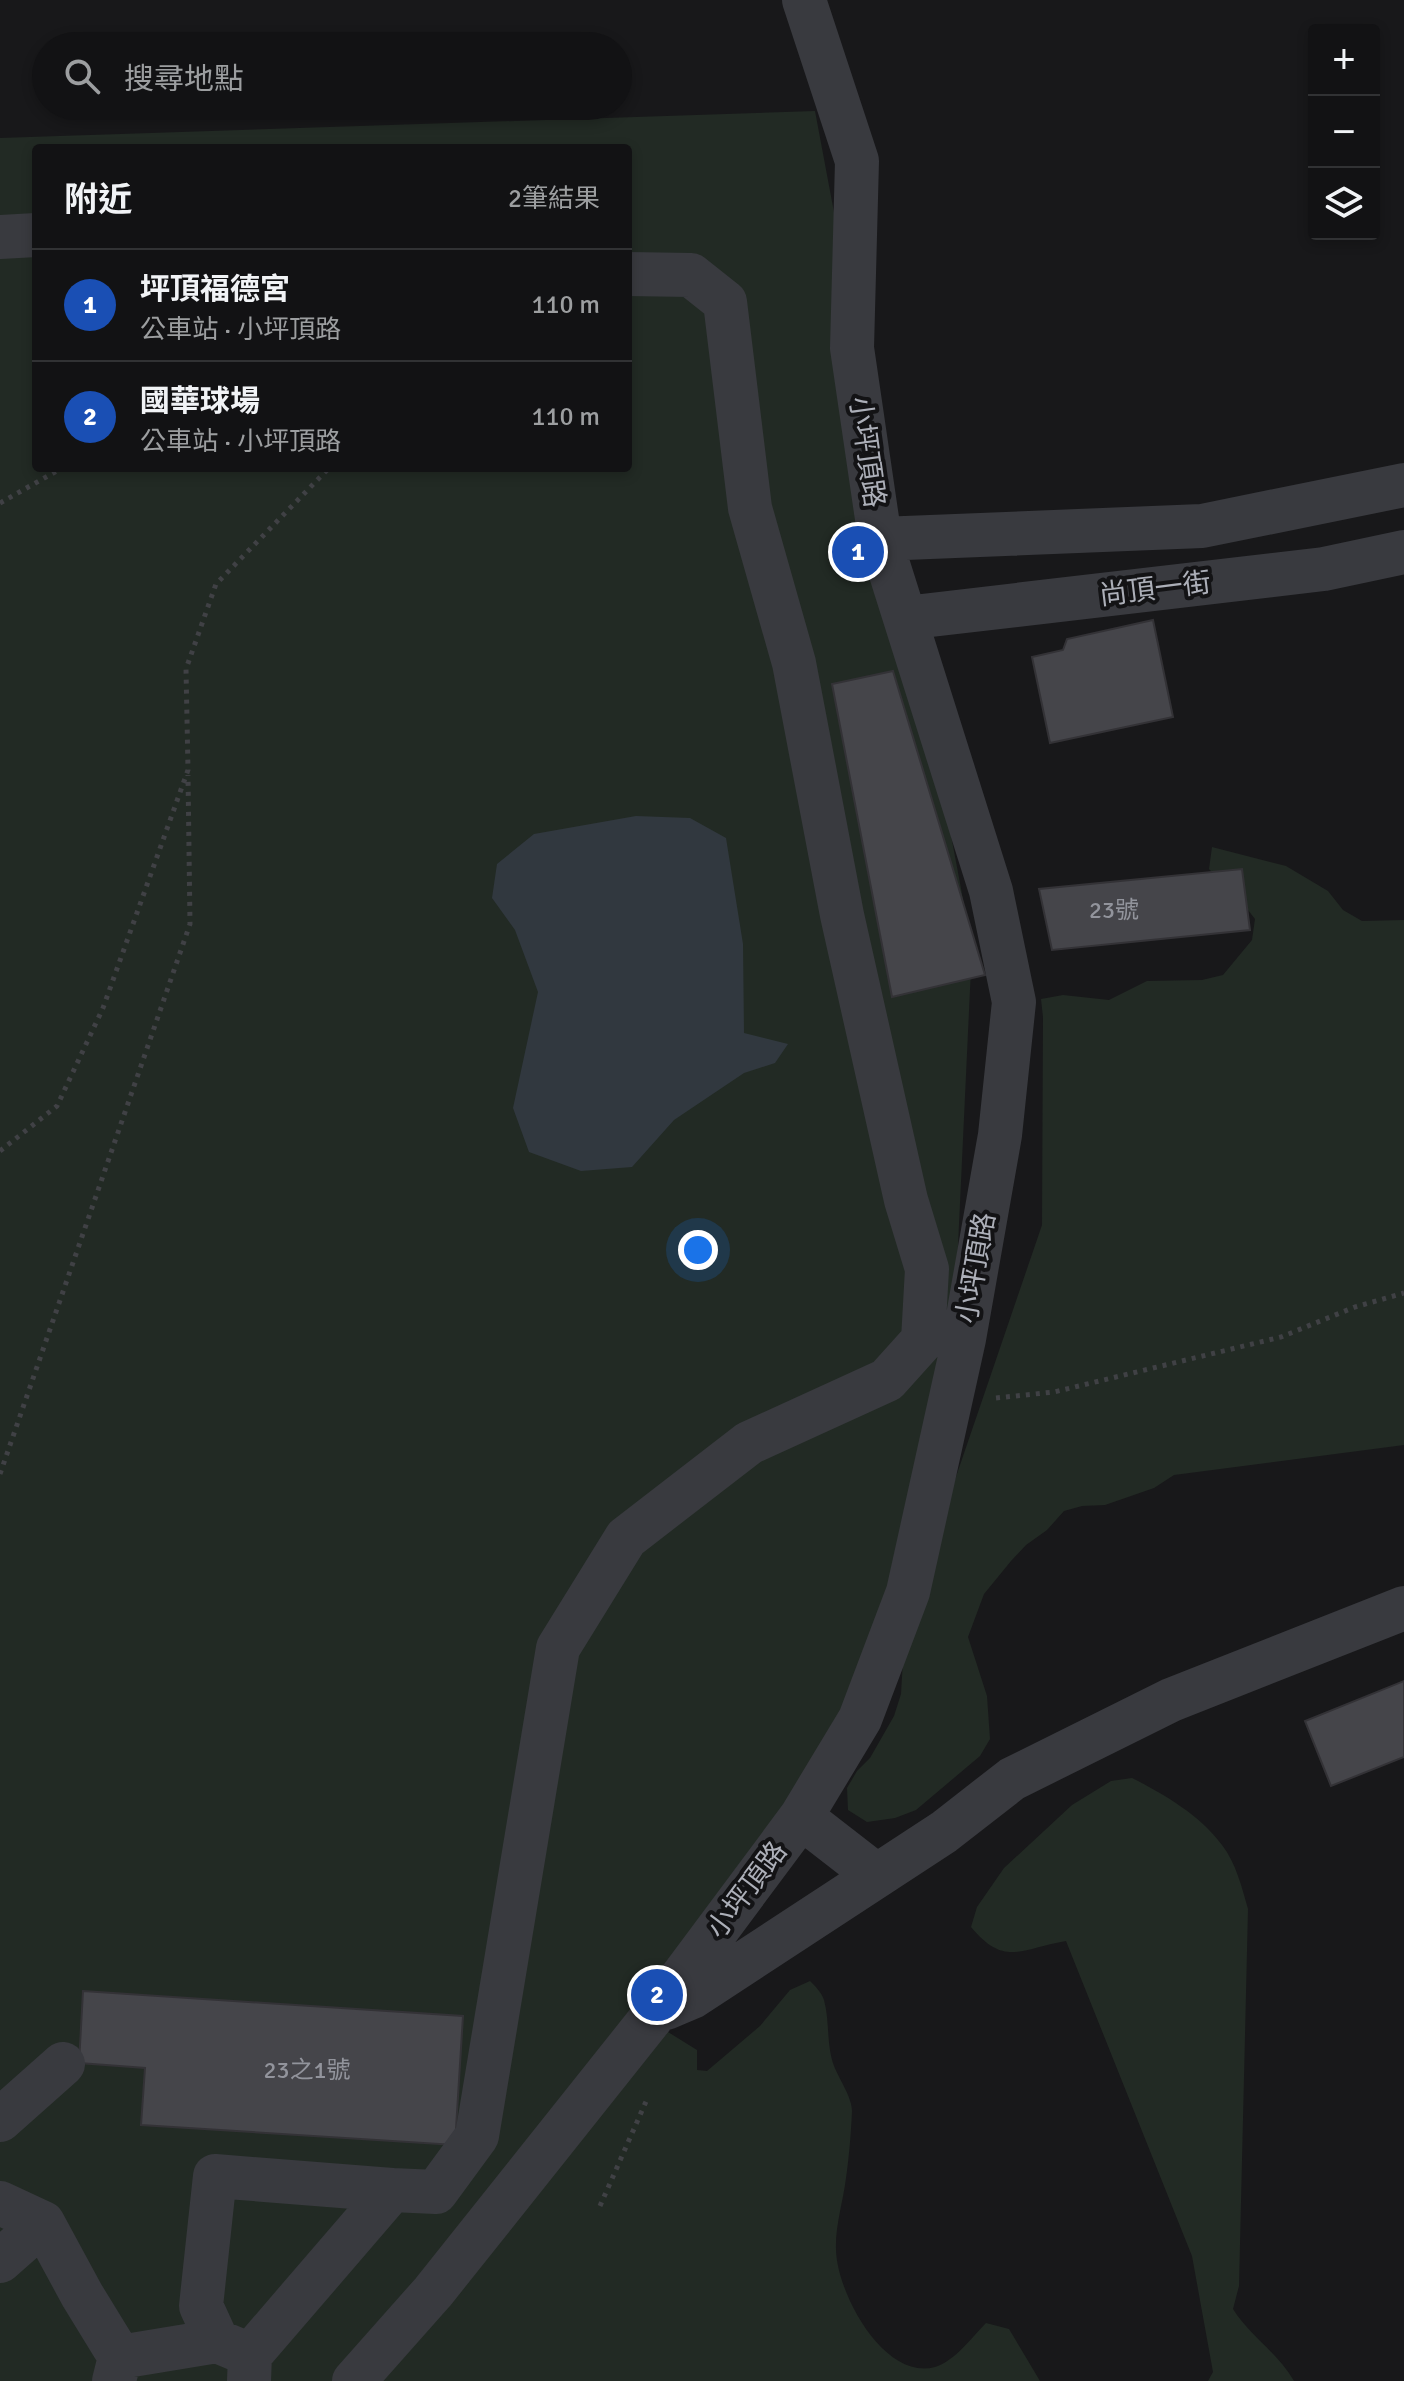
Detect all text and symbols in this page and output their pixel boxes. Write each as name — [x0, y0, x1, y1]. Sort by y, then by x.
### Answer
map controls — [1308, 24, 1380, 240]
button: + — [1308, 24, 1380, 96]
search box — [32, 32, 632, 120]
icon: search — [60, 54, 104, 98]
text: 搜尋地點 — [124, 61, 244, 98]
button: − — [1308, 96, 1380, 168]
button: layers — [1308, 168, 1380, 240]
text: 附近 — [64, 179, 132, 221]
text: 2筆結果 — [508, 183, 600, 215]
text: 坪頂福德宮 — [140, 271, 290, 308]
text: 1 — [83, 289, 97, 321]
text: 110 m — [531, 289, 600, 321]
text: 公車站 · 小坪頂路 — [140, 314, 341, 346]
text: 國華球場 — [140, 383, 260, 420]
street label: 小坪頂路 — [842, 394, 892, 510]
text: 2 — [83, 401, 97, 433]
text: 110 m — [531, 401, 600, 433]
text: 公車站 · 小坪頂路 — [140, 426, 341, 458]
pin: 1 — [832, 522, 884, 582]
street label: 尚頂一街 — [1097, 565, 1213, 613]
house number: 23號 — [1089, 895, 1139, 925]
street label: 小坪頂路 — [950, 1210, 1002, 1326]
your location — [678, 1230, 718, 1270]
street label: 小坪頂路 — [700, 1835, 794, 1945]
pin: 2 — [631, 1965, 683, 2025]
house number: 23之1號 — [264, 2055, 350, 2085]

